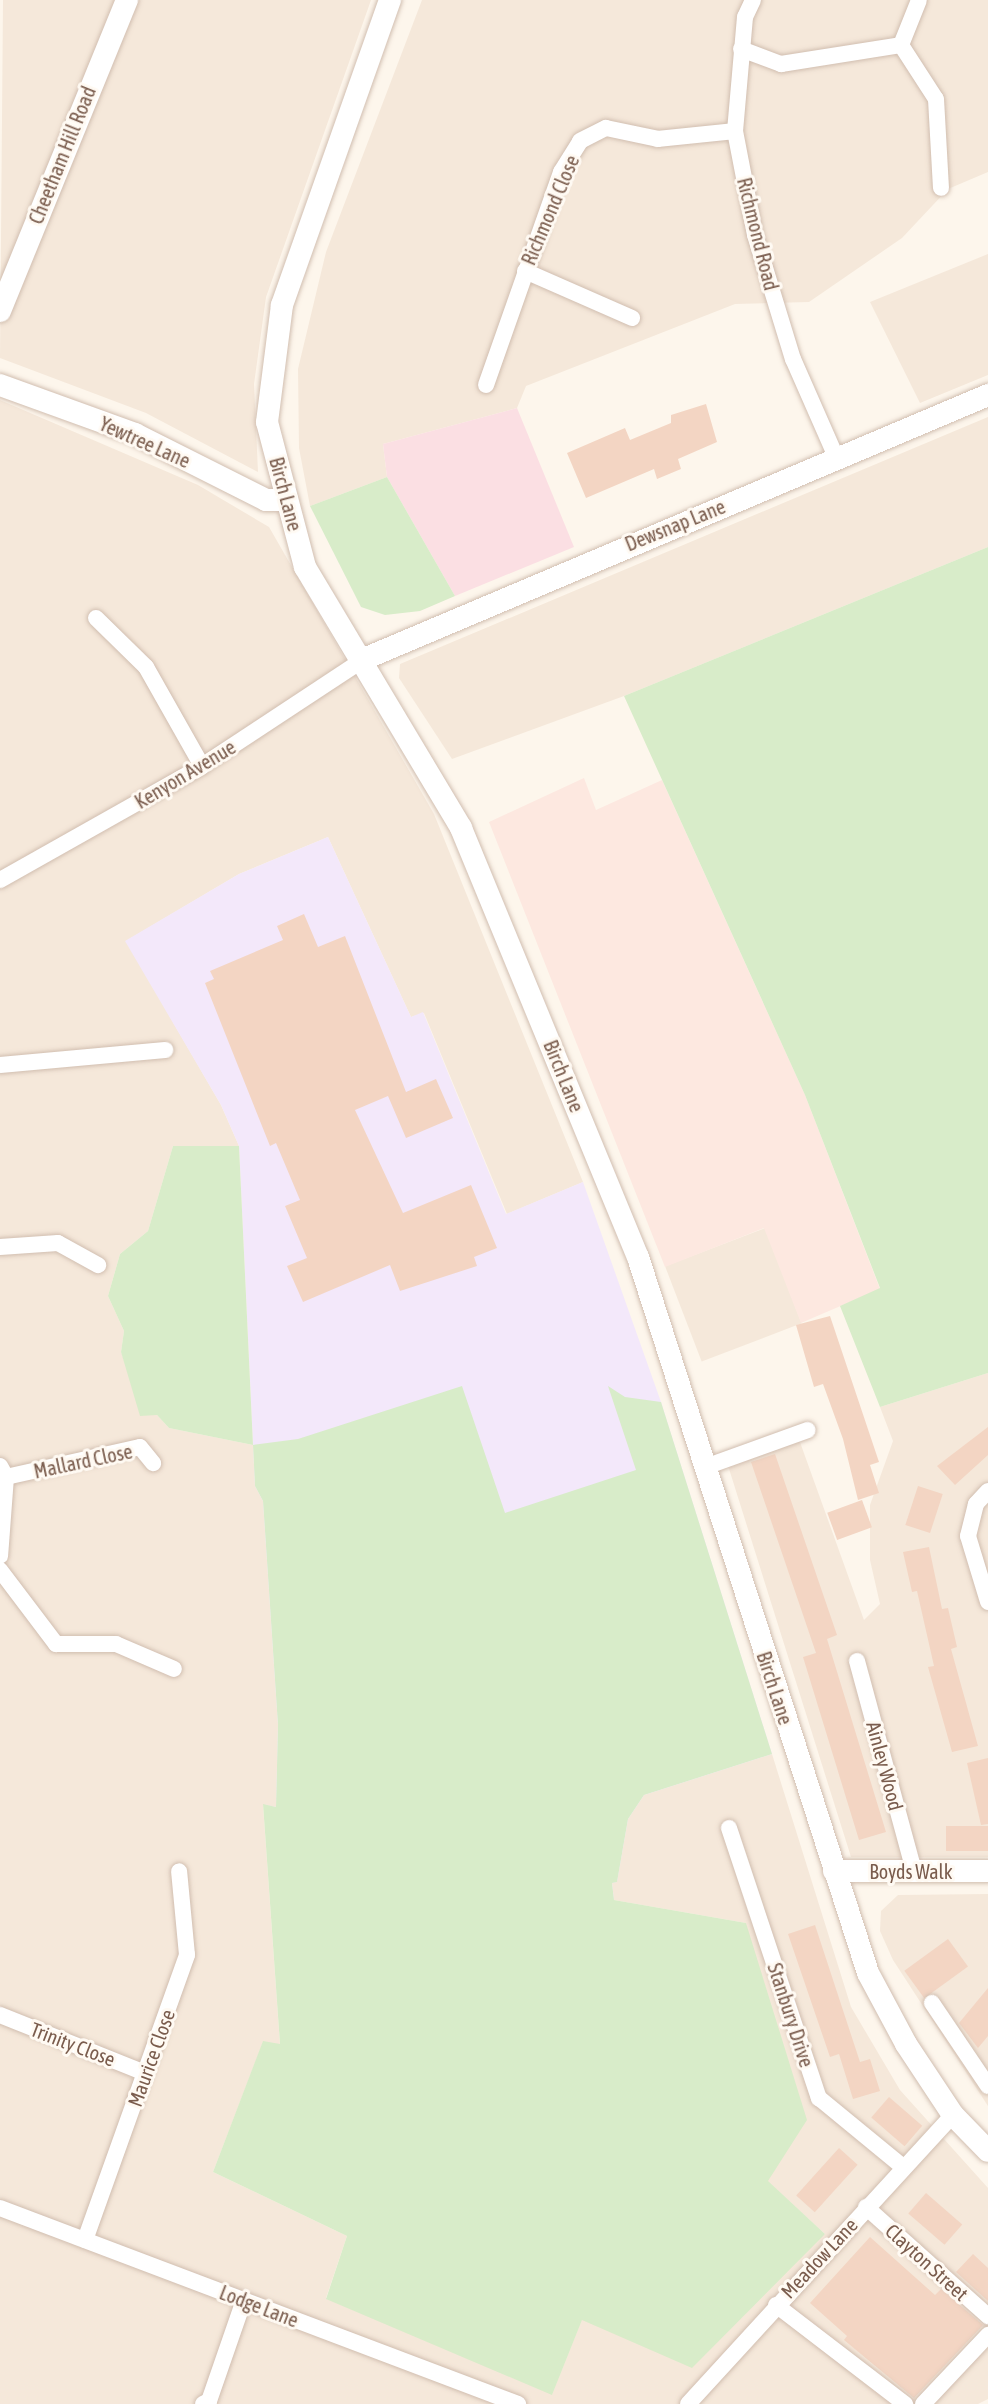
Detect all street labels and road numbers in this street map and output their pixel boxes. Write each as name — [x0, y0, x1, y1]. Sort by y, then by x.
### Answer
street label: Cheetham Hill Road — [23, 83, 101, 227]
street label: Richmond Close — [516, 151, 584, 269]
street label: Richmond Road — [732, 175, 784, 293]
street label: Yewtree Lane — [96, 411, 194, 473]
street label: Birch Lane — [265, 454, 307, 534]
street label: Dewsnap Lane — [621, 494, 729, 556]
street label: Kenyon Avenue — [130, 735, 240, 813]
street label: Birch Lane — [539, 1036, 589, 1116]
street label: Mallard Close — [31, 1439, 135, 1483]
street label: Birch Lane — [752, 1648, 798, 1728]
street label: Ainley Wood — [862, 1719, 908, 1813]
street label: Boyds Walk — [869, 1859, 953, 1883]
street label: Stanbury Drive — [763, 1960, 819, 2070]
street label: Maurice Close — [122, 2006, 180, 2110]
street label: Trinity Close — [27, 2017, 119, 2071]
street label: Meadow Lane — [776, 2213, 862, 2303]
street label: Clayton Street — [881, 2219, 973, 2305]
street label: Lodge Lane — [216, 2280, 302, 2332]

